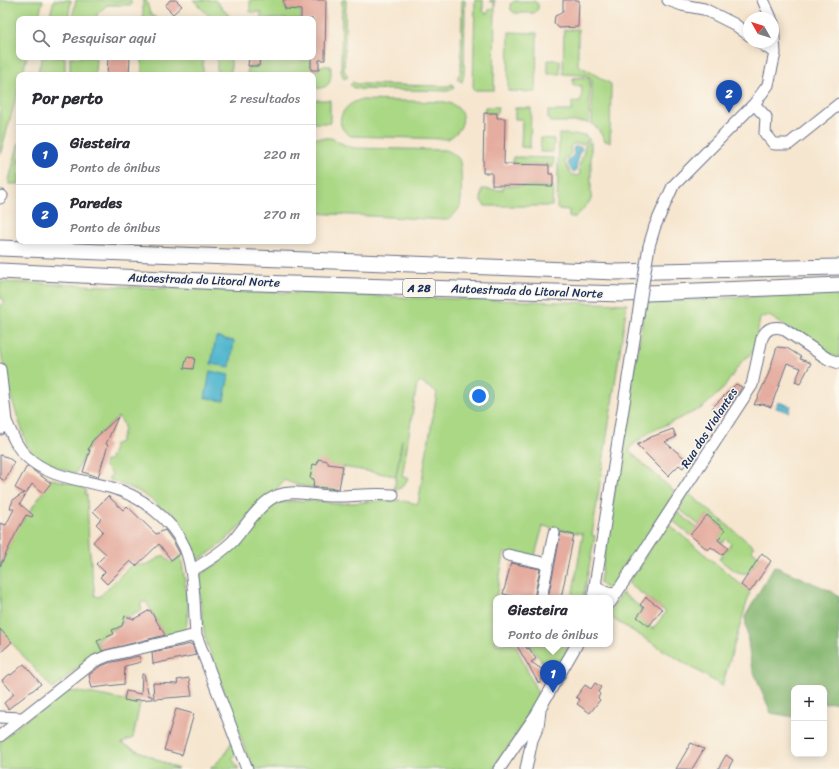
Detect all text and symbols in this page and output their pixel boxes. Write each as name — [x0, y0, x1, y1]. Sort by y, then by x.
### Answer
north arrow — [743, 12, 779, 48]
search box — [16, 16, 316, 60]
text: Pesquisar aqui — [62, 25, 156, 51]
icon: search — [30, 27, 52, 49]
pin: 2 — [716, 80, 742, 113]
text: Por perto — [32, 83, 103, 113]
text: 2 resultados — [229, 87, 300, 110]
text: Giesteira — [70, 130, 130, 156]
text: 1 — [42, 143, 48, 166]
text: 220 m — [263, 143, 300, 166]
text: Ponto de ônibus — [70, 156, 160, 179]
text: Paredes — [70, 190, 122, 216]
text: 2 — [41, 203, 49, 226]
text: 270 m — [263, 203, 300, 226]
text: Ponto de ônibus — [70, 216, 160, 239]
street label: Autoestrada do Litoral Norte — [127, 266, 280, 294]
street label: Autoestrada do Litoral Norte — [450, 277, 603, 305]
road number: A 28 — [403, 279, 435, 297]
street label: Rua dos Violantes — [675, 383, 743, 473]
your location — [469, 386, 489, 406]
popup — [493, 595, 613, 647]
text: Giesteira — [508, 597, 568, 623]
text: Ponto de ônibus — [508, 623, 598, 646]
pin: 1 — [540, 660, 566, 693]
map controls — [791, 685, 827, 757]
button: + — [791, 685, 827, 721]
button: − — [791, 721, 827, 757]

